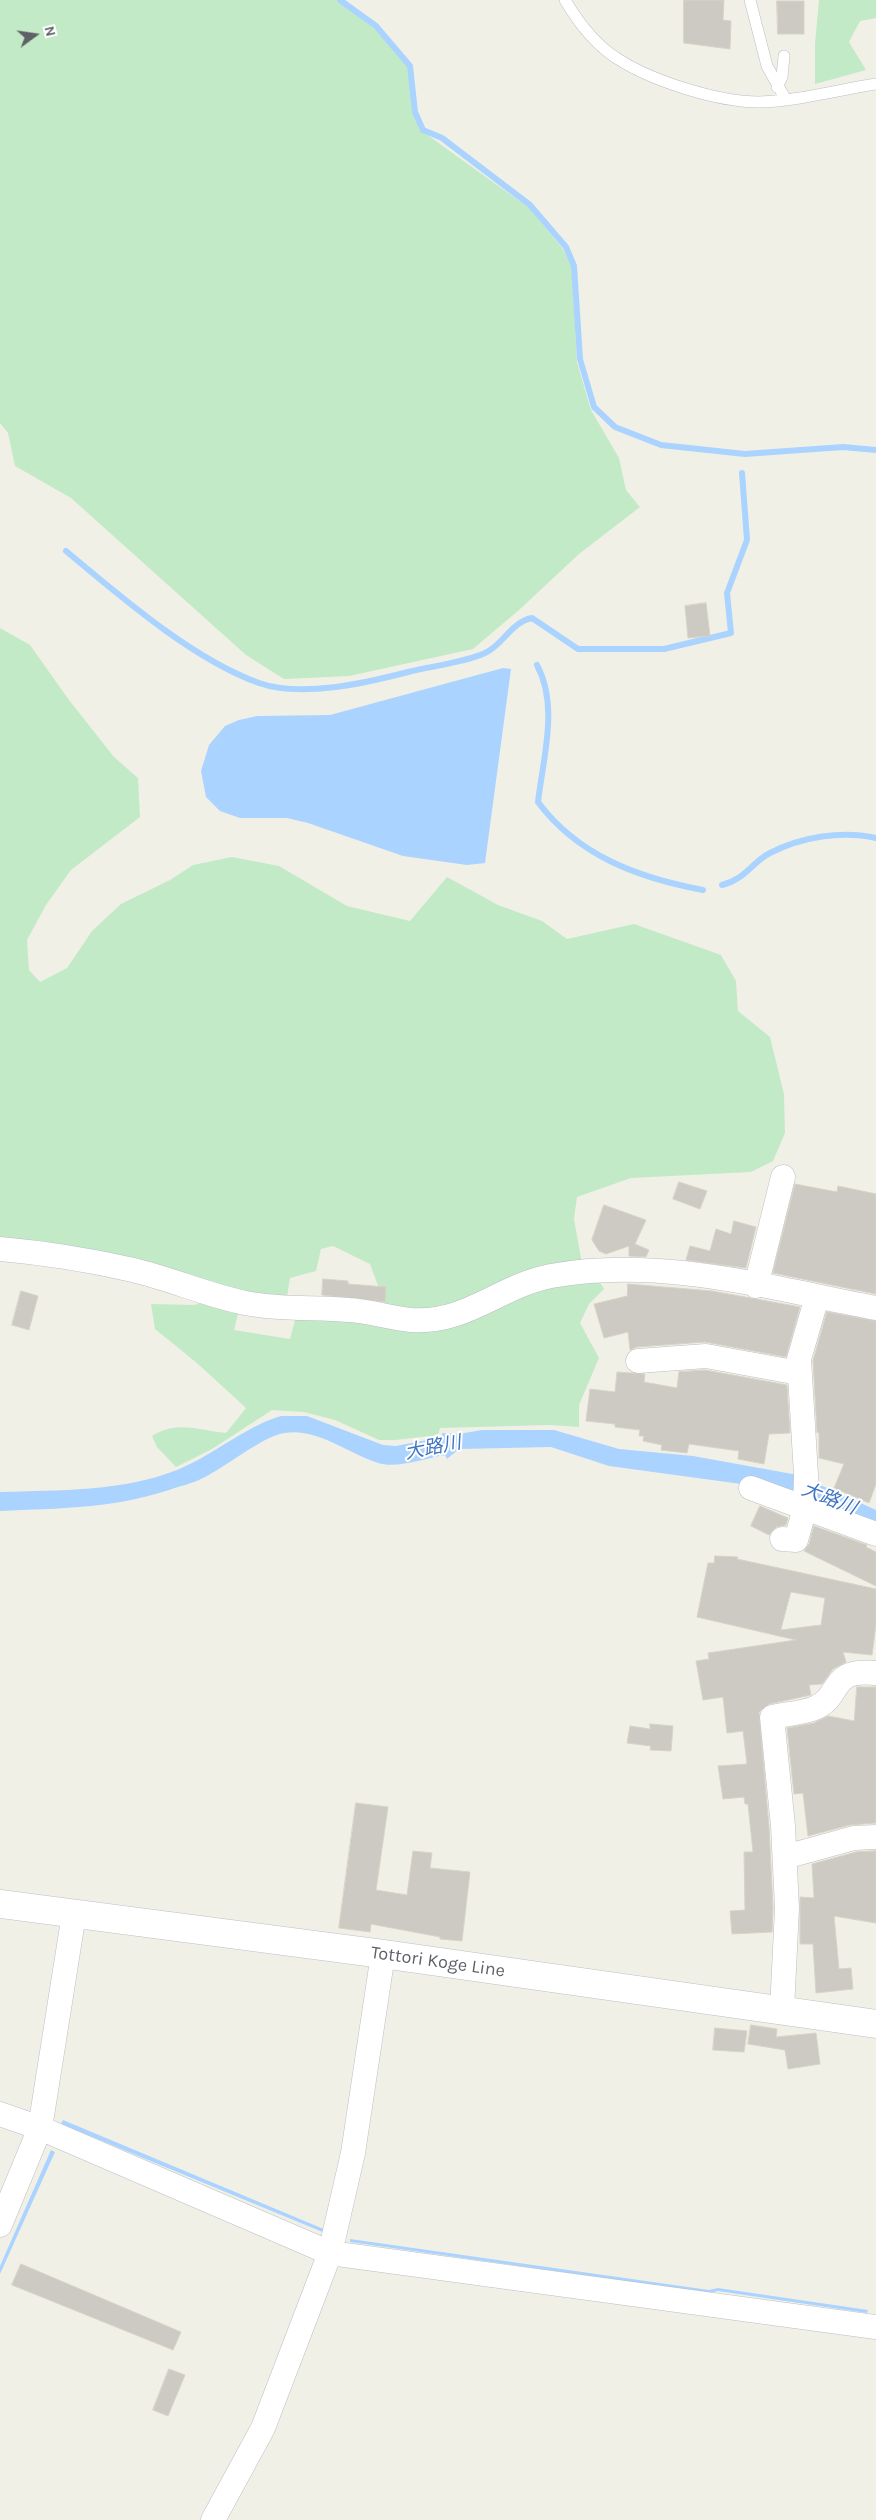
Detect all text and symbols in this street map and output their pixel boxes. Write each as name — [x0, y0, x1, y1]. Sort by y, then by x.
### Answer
north arrow — [10, 10, 60, 60]
text: N — [41, 24, 60, 38]
water label: 大路川 — [403, 1431, 463, 1465]
water label: 大路川 — [798, 1478, 860, 1520]
street label: Tottori Koge Line — [370, 1942, 506, 1982]

